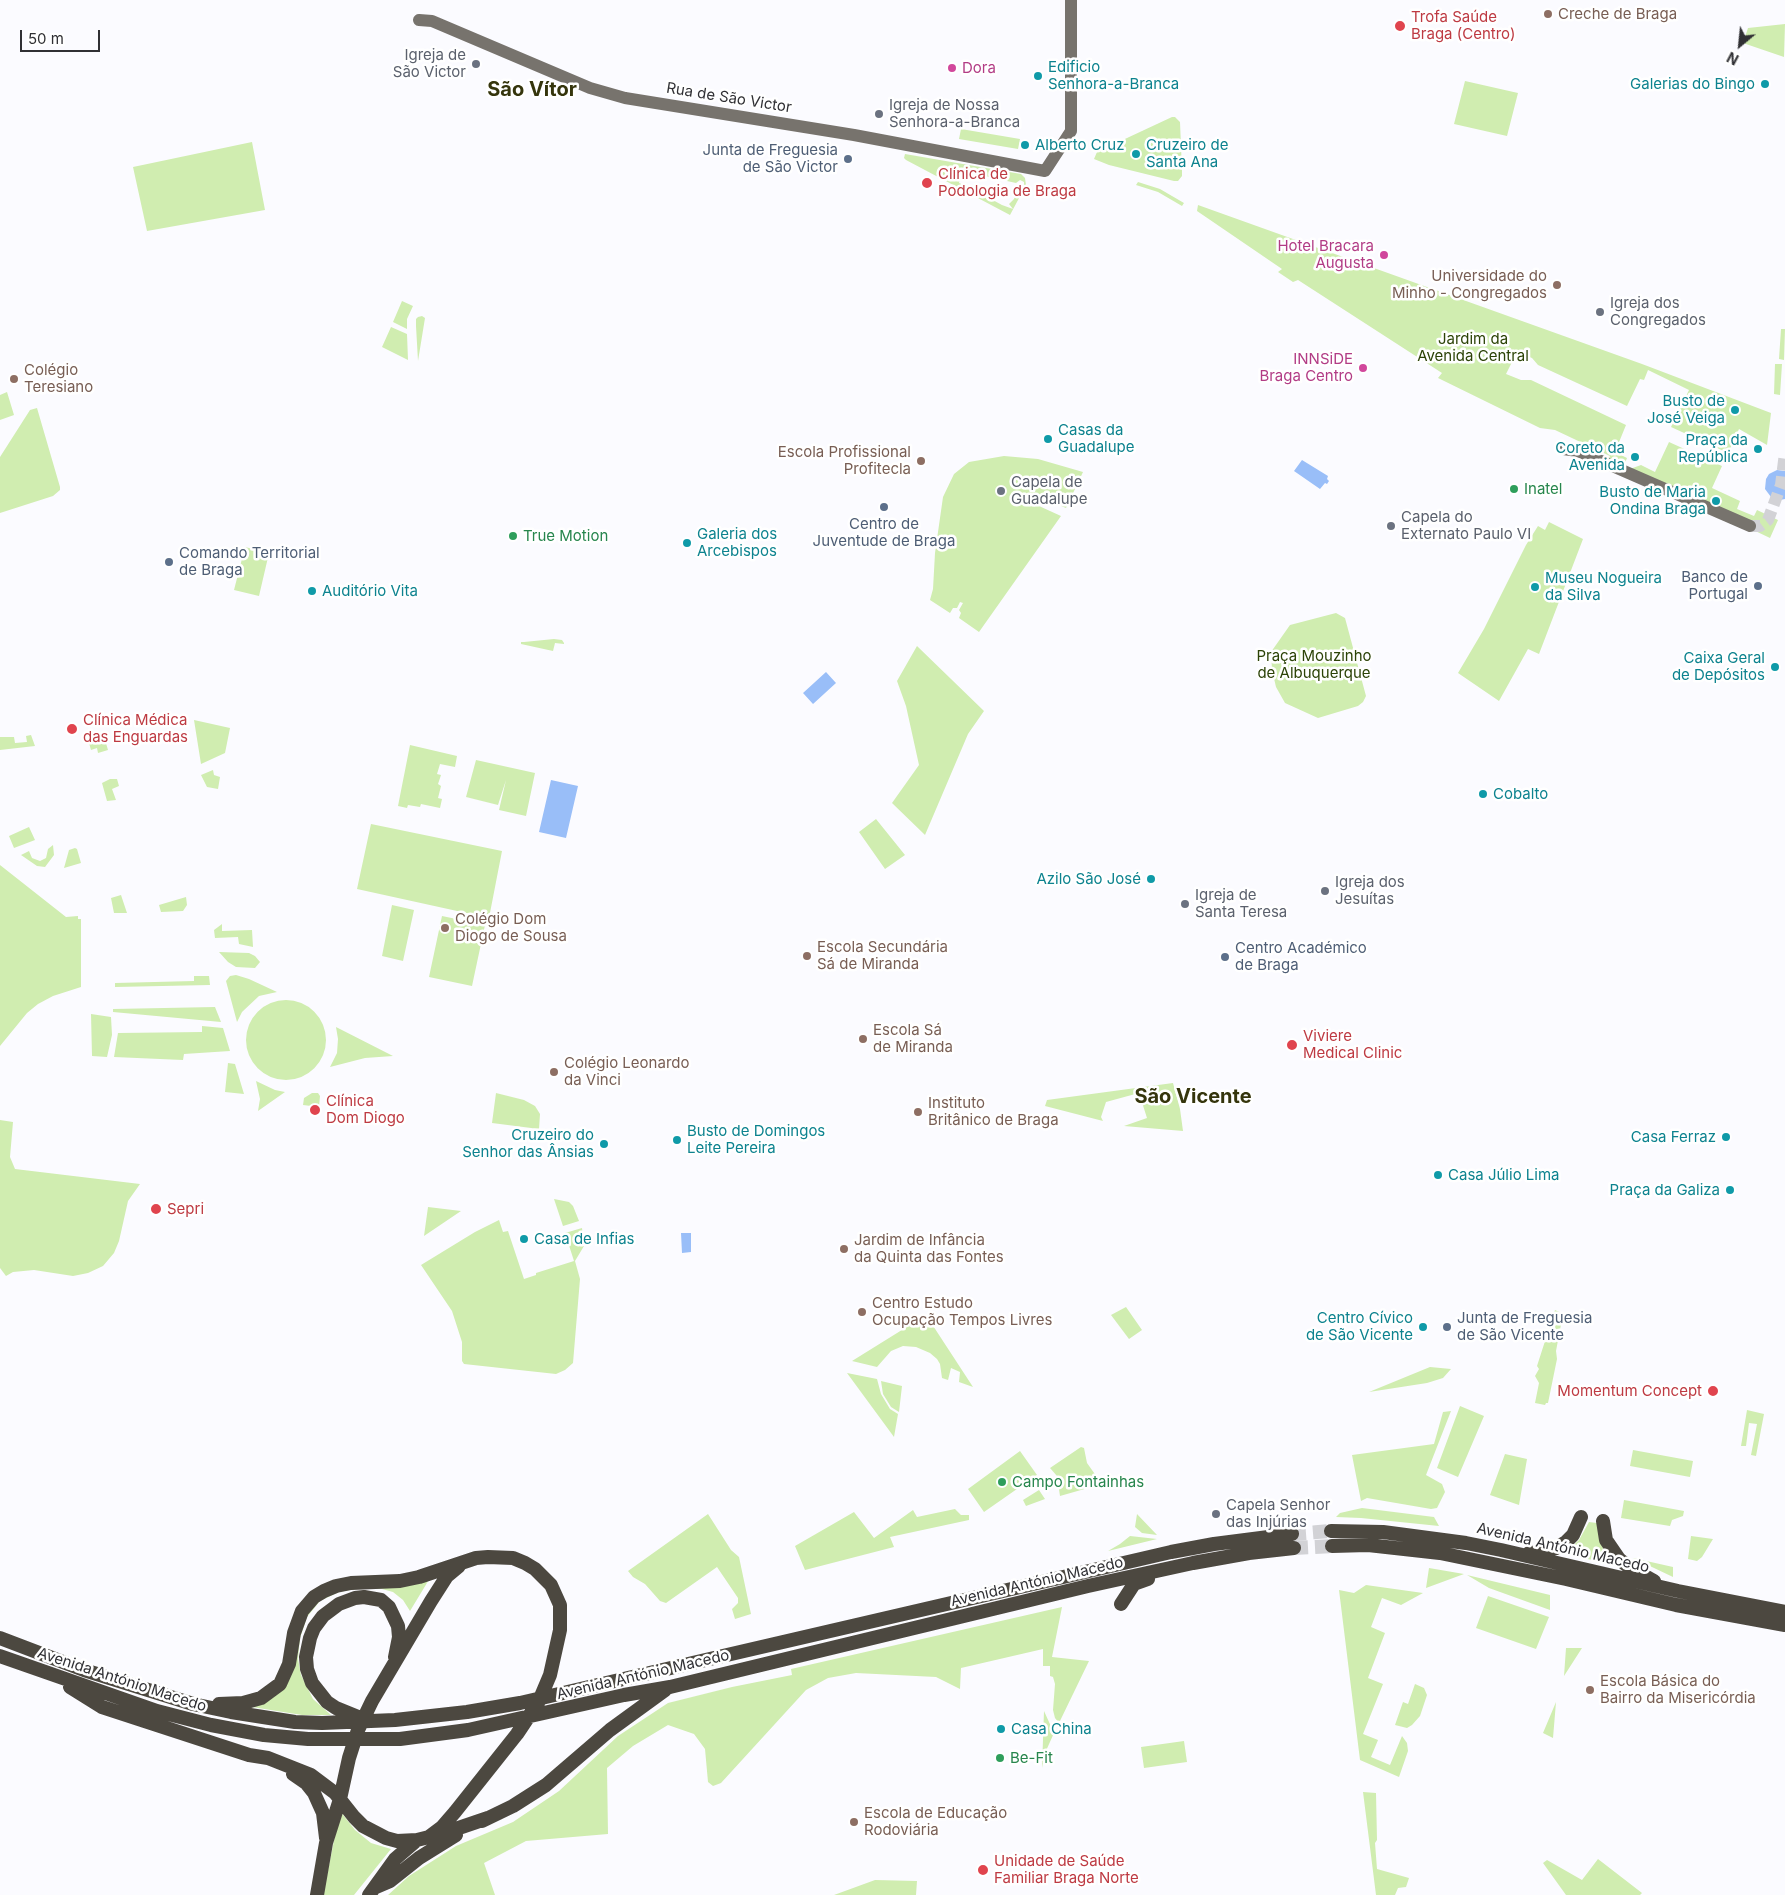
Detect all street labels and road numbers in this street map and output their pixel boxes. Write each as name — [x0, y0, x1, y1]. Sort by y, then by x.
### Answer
street label: Rua de São Victor — [665, 79, 793, 117]
street label: Avenida António Macedo — [1475, 1519, 1651, 1577]
street label: Avenida António Macedo — [949, 1553, 1125, 1611]
street label: Avenida António Macedo — [35, 1644, 209, 1716]
street label: Avenida António Macedo — [555, 1646, 731, 1704]

